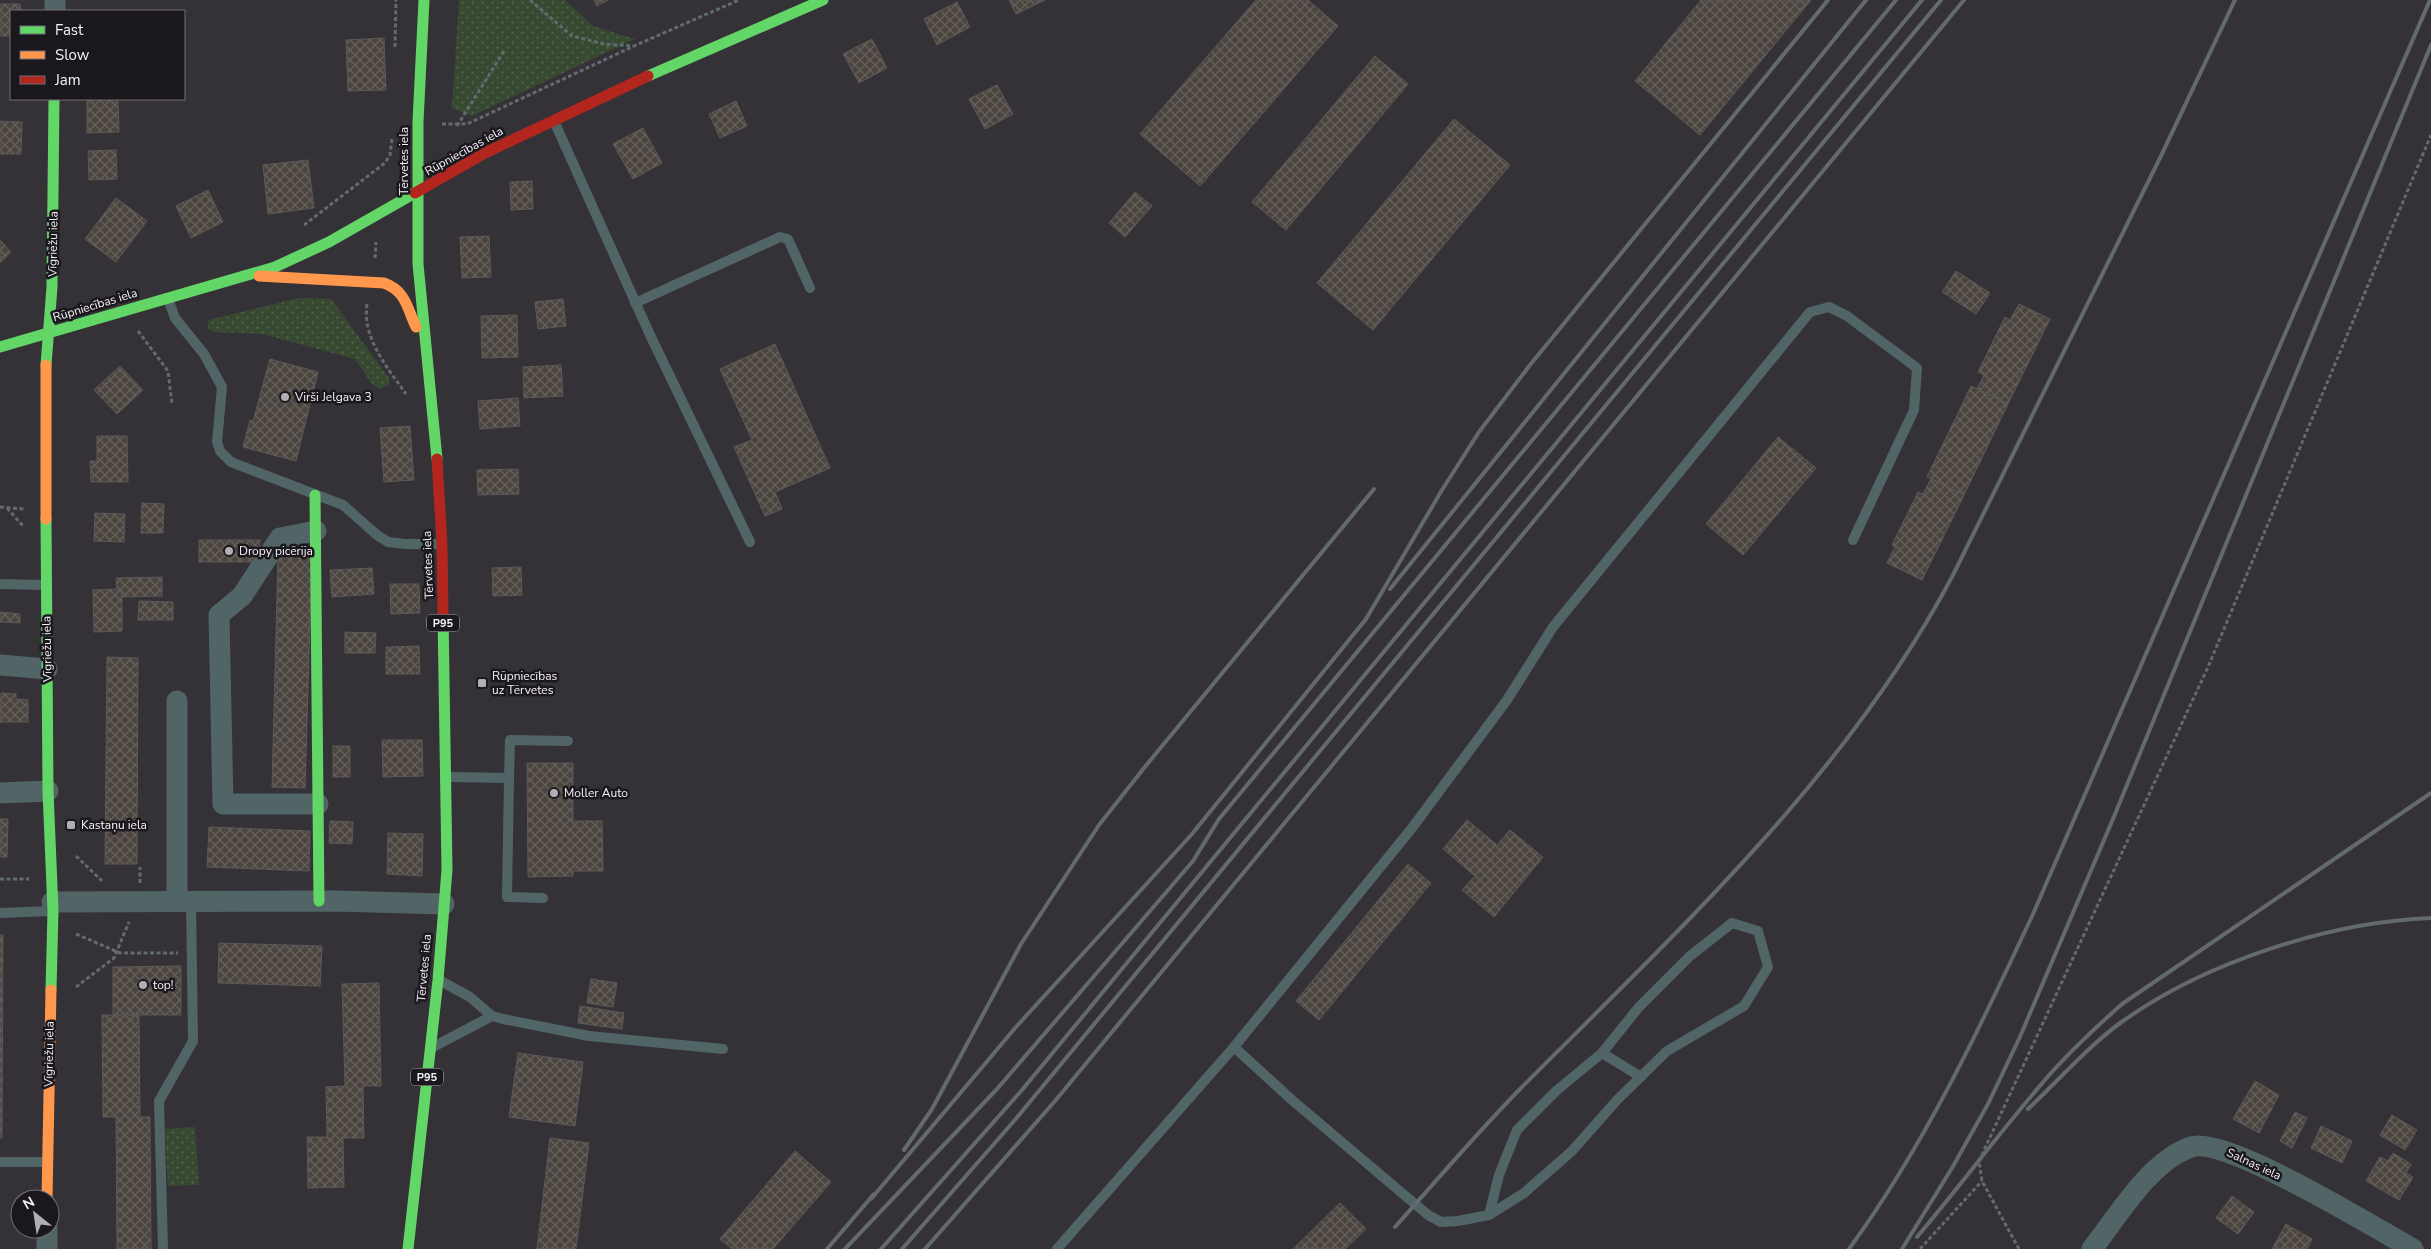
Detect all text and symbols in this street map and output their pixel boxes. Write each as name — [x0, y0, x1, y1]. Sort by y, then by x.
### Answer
legend — [10, 10, 185, 100]
text: Fast — [55, 20, 84, 40]
text: Slow — [55, 45, 90, 65]
text: Jam — [54, 70, 81, 90]
street label: Rūpniecības iela — [422, 123, 506, 179]
street label: Tērvetes iela — [396, 127, 412, 195]
street label: Vīgriežu iela — [44, 211, 62, 278]
street label: Rūpniecības iela — [51, 285, 139, 325]
place label: Virši Jelgava 3 — [294, 389, 372, 405]
marker: Virši Jelgava 3 — [279, 391, 291, 403]
street label: Tērvetes iela — [419, 531, 437, 599]
place label: Dropy picērija — [239, 543, 313, 559]
marker: Dropy picērija — [223, 545, 235, 557]
road number: P95 — [427, 614, 459, 632]
street label: Vīgriežu iela — [38, 616, 56, 683]
place label: Rūpniecības uz Tērvetes — [492, 668, 558, 698]
marker: Rūpniecības uz Tērvetes — [476, 677, 488, 689]
place label: Moller Auto — [564, 785, 628, 801]
marker: Moller Auto — [548, 787, 560, 799]
place label: Kastaņu iela — [81, 817, 147, 833]
marker: Kastaņu iela — [65, 819, 77, 831]
street label: Tērvetes iela — [413, 933, 435, 1003]
place label: top! — [153, 977, 174, 993]
marker: top! — [137, 979, 149, 991]
street label: Vīgriežu iela — [40, 1021, 58, 1088]
road number: P95 — [411, 1068, 443, 1086]
street label: Salnas iela — [2224, 1144, 2284, 1184]
north arrow — [10, 1189, 60, 1239]
text: N — [19, 1192, 38, 1214]

